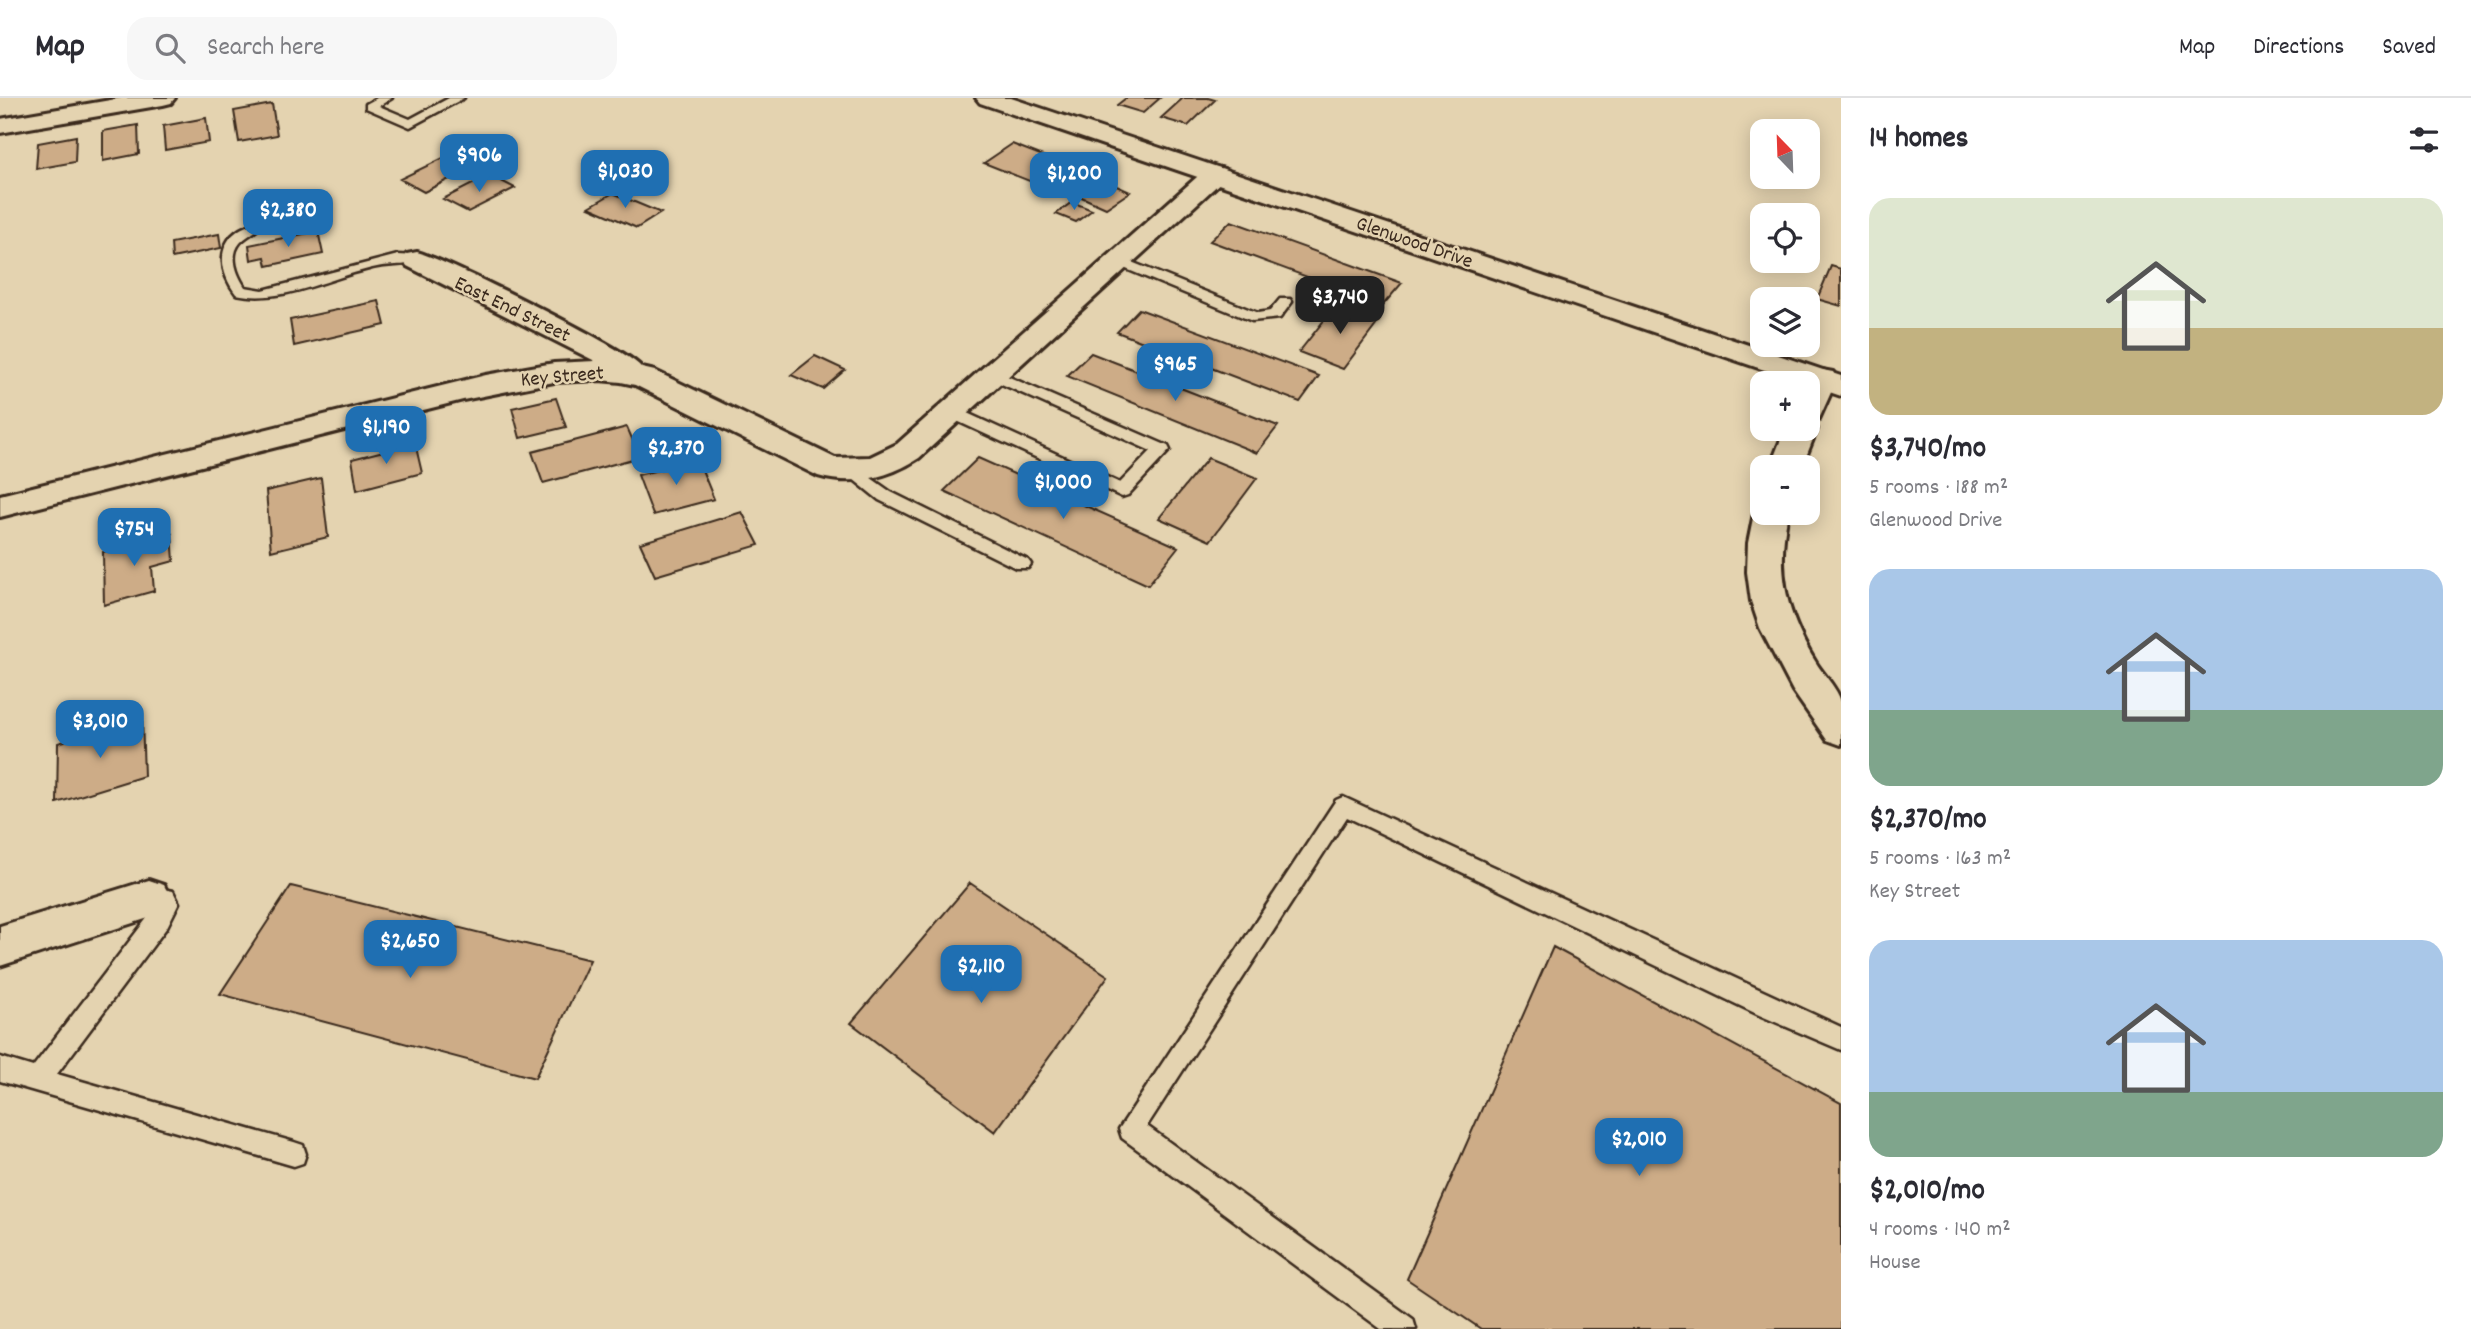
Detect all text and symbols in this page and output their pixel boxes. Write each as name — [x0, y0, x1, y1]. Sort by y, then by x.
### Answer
search box — [127, 17, 617, 80]
text: Map — [35, 25, 85, 72]
icon: search — [151, 29, 189, 67]
text: Search here — [207, 30, 325, 67]
text: Map — [2179, 31, 2215, 65]
text: Directions — [2253, 31, 2344, 65]
text: Saved — [2382, 31, 2436, 65]
north arrow — [1750, 119, 1820, 189]
map controls — [1750, 119, 1820, 525]
text: 14 homes — [1869, 119, 1968, 162]
icon: filters — [2405, 121, 2443, 159]
pin: $906 — [438, 134, 520, 194]
text: $906 — [456, 140, 502, 173]
pin: $1,030 — [568, 150, 682, 210]
pin: $1,200 — [1017, 152, 1131, 212]
text: $1,030 — [597, 156, 653, 189]
text: $1,200 — [1046, 158, 1102, 191]
pin: $2,380 — [231, 190, 345, 249]
text: $2,380 — [259, 195, 317, 228]
button: locate — [1750, 203, 1820, 273]
street label: Glenwood Drive — [1352, 210, 1477, 278]
icon: home — [2093, 243, 2219, 369]
street label: East End Street — [449, 270, 575, 352]
pin: $3,740 — [1283, 276, 1397, 336]
text: $3,740 — [1311, 282, 1369, 315]
button: layers — [1750, 287, 1820, 357]
pin: $965 — [1134, 344, 1216, 403]
text: $965 — [1153, 349, 1197, 382]
street label: Key Street — [519, 359, 605, 397]
button: + — [1750, 371, 1820, 441]
pin: $1,190 — [329, 406, 443, 466]
text: $1,190 — [361, 412, 411, 445]
pin: $2,370 — [619, 428, 733, 487]
text: $3,740/mo — [1869, 429, 1986, 472]
text: $2,370 — [647, 433, 705, 466]
button: − — [1750, 455, 1820, 525]
pin: $1,000 — [1006, 462, 1120, 521]
text: $1,000 — [1034, 467, 1092, 500]
text: 5 rooms · 188 m² — [1869, 472, 2008, 505]
text: Glenwood Drive — [1869, 505, 2003, 538]
pin: $754 — [93, 508, 175, 568]
text: $754 — [114, 514, 154, 547]
icon: home — [2093, 614, 2219, 740]
pin: $3,010 — [43, 700, 157, 760]
text: $3,010 — [72, 706, 128, 739]
text: $2,370/mo — [1869, 800, 1987, 843]
text: 5 rooms · 163 m² — [1869, 843, 2011, 876]
text: Key Street — [1869, 876, 1960, 909]
pin: $2,650 — [353, 920, 467, 980]
text: $2,650 — [380, 926, 440, 959]
pin: $2,110 — [924, 946, 1038, 1005]
text: $2,110 — [957, 951, 1005, 984]
icon: home — [2093, 985, 2219, 1111]
pin: $2,010 — [1582, 1118, 1696, 1178]
text: $2,010 — [1611, 1124, 1667, 1157]
text: $2,010/mo — [1869, 1171, 1985, 1214]
text: 4 rooms · 140 m² — [1869, 1214, 2011, 1247]
text: House — [1869, 1247, 1921, 1280]

